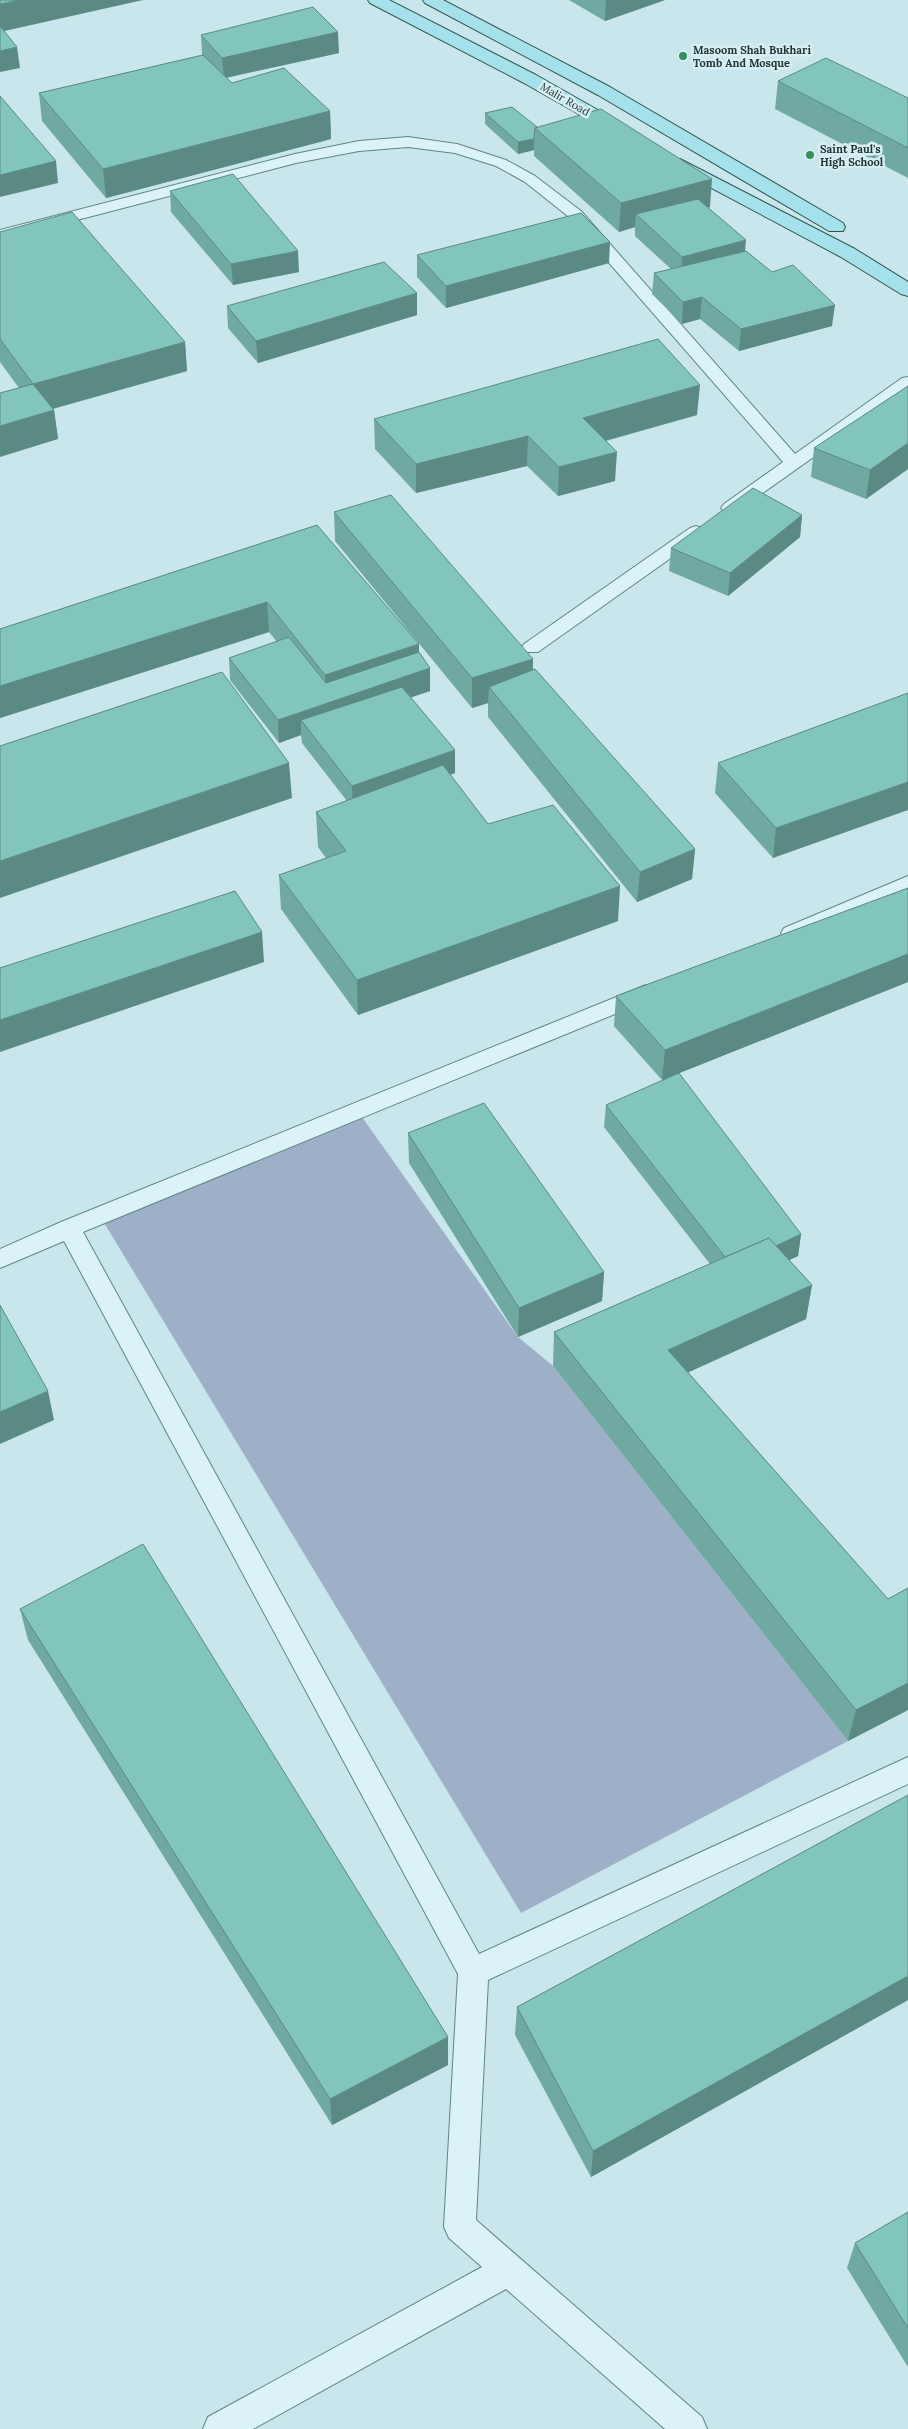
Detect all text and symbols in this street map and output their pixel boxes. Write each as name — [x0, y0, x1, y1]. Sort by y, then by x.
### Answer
place label: Masoom Shah Bukhari Tomb And Mosque — [693, 43, 811, 70]
marker: Masoom Shah Bukhari Tomb And Mosque — [677, 50, 689, 62]
street label: Malir Road — [538, 79, 593, 119]
place label: Saint Paul's High School — [820, 142, 884, 169]
marker: Saint Paul's High School — [804, 149, 816, 161]

